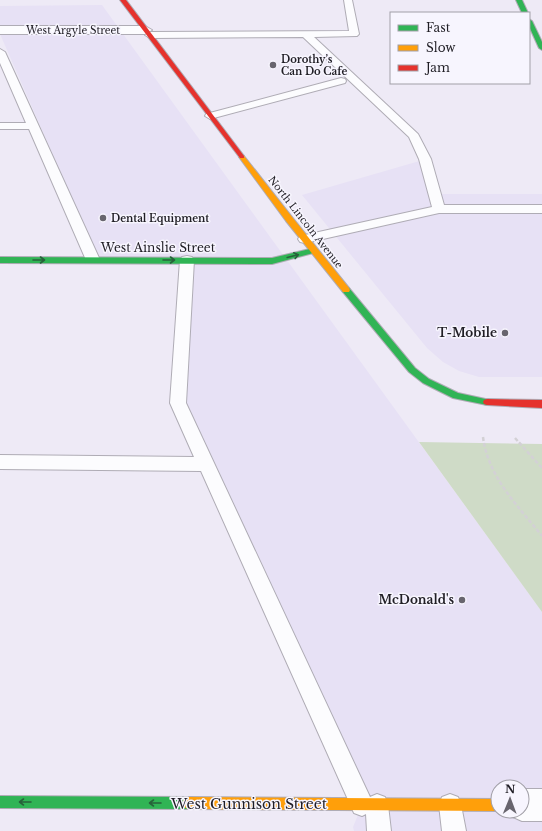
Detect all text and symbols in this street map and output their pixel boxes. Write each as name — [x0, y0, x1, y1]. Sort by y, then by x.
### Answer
legend — [390, 12, 530, 84]
text: Fast — [426, 20, 451, 35]
street label: West Argyle Street — [25, 24, 120, 37]
text: Slow — [426, 40, 456, 55]
place label: Dorothy’s Can Do Cafe — [281, 53, 348, 78]
marker: Dorothy’s Can Do Cafe — [268, 60, 278, 70]
text: Jam — [424, 60, 450, 75]
street label: North Lincoln Avenue — [265, 174, 346, 271]
place label: Dental Equipment — [111, 212, 209, 225]
marker: Dental Equipment — [98, 213, 108, 223]
street label: West Ainslie Street — [100, 240, 216, 255]
one-way arrow — [287, 251, 300, 259]
one-way arrow — [32, 256, 45, 264]
one-way arrow — [162, 256, 175, 264]
place label: T-Mobile — [437, 325, 497, 340]
marker: T-Mobile — [500, 328, 510, 338]
place label: McDonald's — [379, 592, 454, 607]
marker: McDonald's — [457, 595, 467, 605]
north arrow — [490, 779, 530, 819]
text: N — [505, 782, 516, 796]
street label: West Gunnison Street — [170, 795, 328, 813]
one-way arrow — [19, 798, 32, 806]
one-way arrow — [149, 799, 162, 807]

